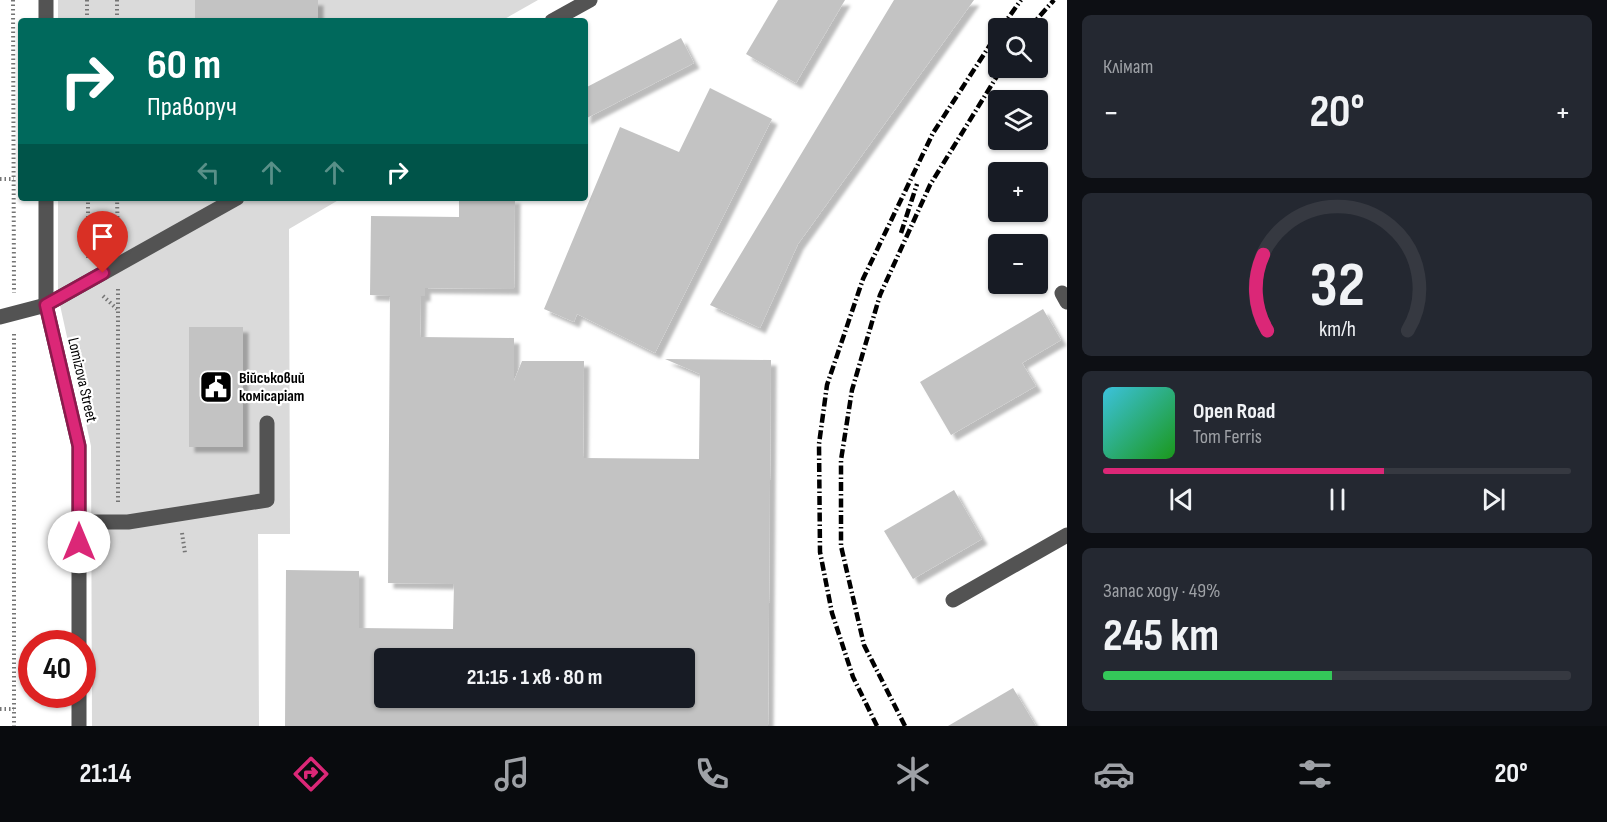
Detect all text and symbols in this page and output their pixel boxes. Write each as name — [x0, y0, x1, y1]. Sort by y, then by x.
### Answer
map controls — [988, 18, 1048, 294]
button: search — [988, 18, 1048, 78]
text: 60 m — [147, 40, 221, 91]
icon: right — [48, 42, 126, 120]
text: Клімат — [1103, 55, 1153, 79]
text: 20° — [1309, 85, 1365, 140]
button: layers — [988, 90, 1048, 150]
text: Праворуч — [147, 91, 237, 123]
text: − — [1103, 93, 1119, 133]
text: + — [1555, 93, 1571, 133]
icon: left — [192, 156, 225, 189]
icon: ahead — [255, 156, 288, 189]
icon: ahead — [318, 156, 351, 189]
icon: right — [381, 156, 414, 189]
button: + — [988, 162, 1048, 222]
pin — [77, 211, 128, 273]
icon: arrive — [86, 220, 119, 253]
button: − — [988, 234, 1048, 294]
text: 32 — [1309, 249, 1365, 324]
text: km/h — [1318, 318, 1356, 343]
street label: Lomizova Street — [63, 336, 101, 424]
public building icon: Військовий комісаріат — [198, 369, 234, 405]
place label: Військовий комісаріат — [239, 369, 305, 406]
text: Open Road — [1193, 398, 1275, 425]
text: Tom Ferris — [1193, 425, 1262, 449]
icon: previous — [1165, 483, 1198, 516]
icon: pause — [1321, 483, 1354, 516]
icon: next — [1477, 483, 1510, 516]
position arrow — [47, 510, 111, 574]
text: Запас ходу · 49% — [1103, 579, 1220, 603]
text: 245 km — [1103, 609, 1219, 664]
speed limit sign: 40 — [18, 630, 96, 708]
text: 21:15 · 1 хв · 80 m — [467, 664, 602, 691]
icon: directions — [290, 753, 332, 795]
icon: music — [491, 753, 533, 795]
icon: phone — [691, 753, 733, 795]
icon: climate — [892, 753, 934, 795]
icon: car — [1093, 753, 1135, 795]
icon: filters — [1294, 753, 1336, 795]
text: 21:14 — [79, 758, 131, 790]
text: 20° — [1494, 758, 1528, 790]

